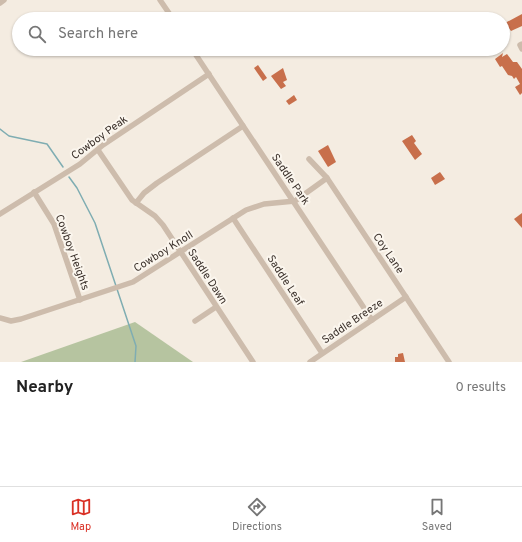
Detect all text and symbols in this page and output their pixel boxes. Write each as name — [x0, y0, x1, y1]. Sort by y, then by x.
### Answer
search box — [12, 12, 510, 56]
icon: search — [26, 23, 48, 45]
text: Search here — [58, 25, 138, 44]
street label: Cowboy Peak — [69, 113, 131, 163]
street label: Saddle Park — [268, 151, 313, 208]
street label: Cowboy Heights — [52, 212, 92, 292]
street label: Cowboy Knoll — [131, 228, 196, 276]
street label: Coy Lane — [370, 231, 407, 277]
street label: Saddle Dawn — [184, 246, 230, 307]
street label: Saddle Leaf — [264, 253, 307, 309]
street label: Saddle Breeze — [319, 296, 386, 347]
text: Nearby — [16, 377, 73, 399]
text: 0 results — [455, 380, 506, 396]
tab: Map — [70, 496, 92, 534]
tab: Directions — [232, 496, 282, 534]
tab: Saved — [422, 496, 452, 534]

